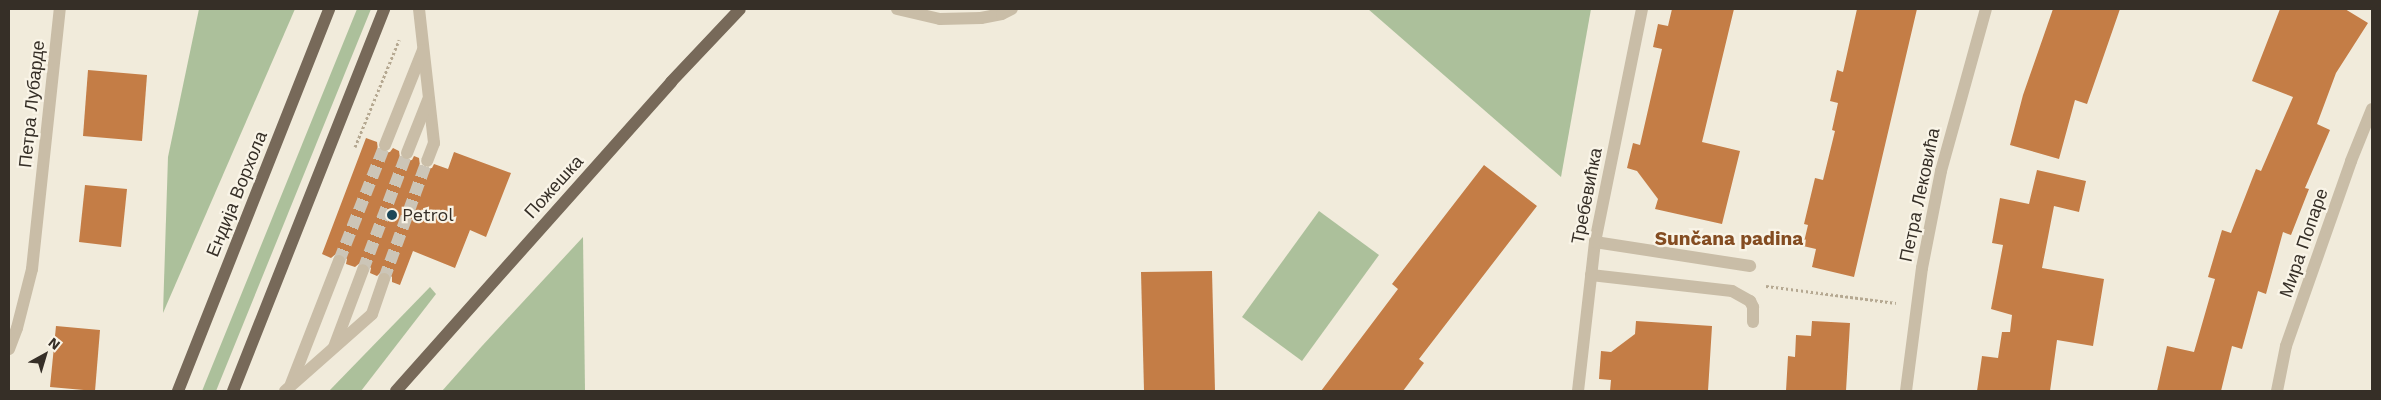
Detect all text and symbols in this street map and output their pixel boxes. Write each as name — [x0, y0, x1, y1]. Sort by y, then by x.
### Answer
street label: Петра Лубарде — [15, 39, 49, 169]
street label: Петра Лековића — [1895, 126, 1945, 264]
street label: Ендија Ворхола — [202, 128, 272, 260]
street label: Требевићка — [1567, 146, 1607, 246]
street label: Пожешка — [520, 151, 588, 223]
street label: Мира Попаре — [2275, 186, 2333, 300]
place label: Petrol — [402, 204, 454, 226]
marker: Petrol — [386, 209, 398, 221]
district label: Sunčana padina — [1655, 228, 1803, 250]
north arrow — [20, 330, 70, 380]
text: N — [45, 334, 64, 353]

